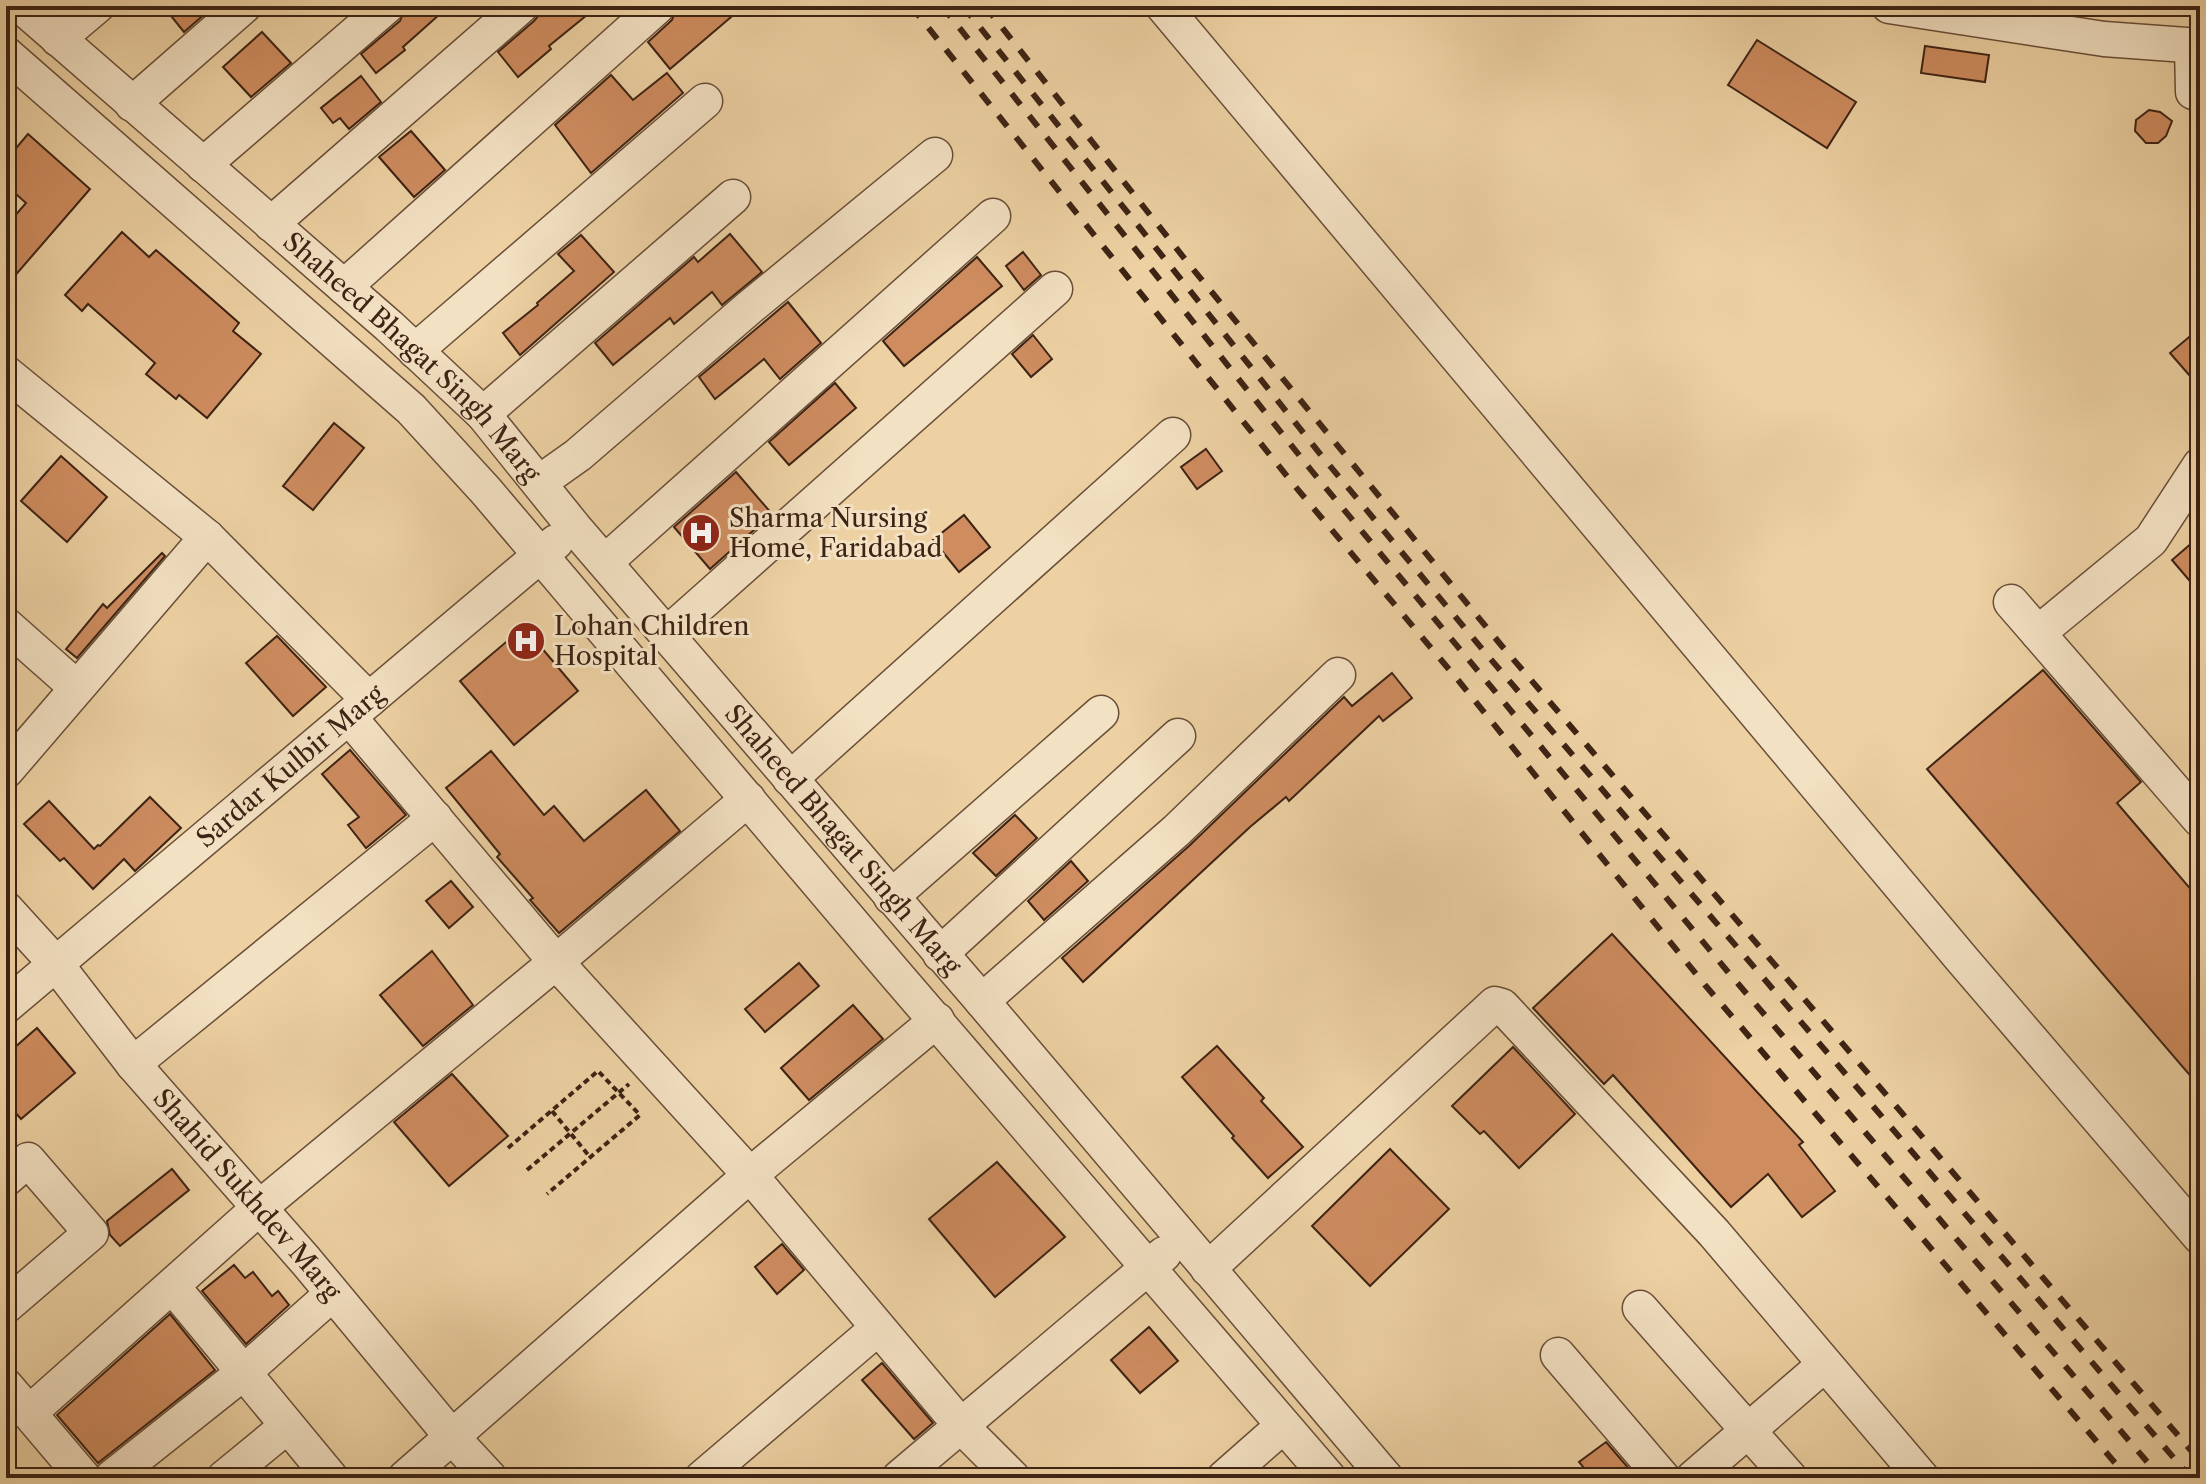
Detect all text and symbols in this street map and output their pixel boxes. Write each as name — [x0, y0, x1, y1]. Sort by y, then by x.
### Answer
street label: Shaheed Bhagat Singh Marg — [277, 225, 548, 489]
place label: Sharma Nursing Home, Faridabad — [729, 502, 943, 564]
hospital icon: Sharma Nursing Home, Faridabad — [680, 512, 722, 554]
place label: Lohan Children Hospital — [554, 610, 749, 672]
hospital icon: Lohan Children Hospital — [505, 620, 547, 662]
street label: Sardar Kulbir Marg — [190, 678, 391, 854]
street label: Shaheed Bhagat Singh Marg — [718, 698, 968, 982]
street label: Shahid Sukhdev Marg — [146, 1082, 348, 1307]

